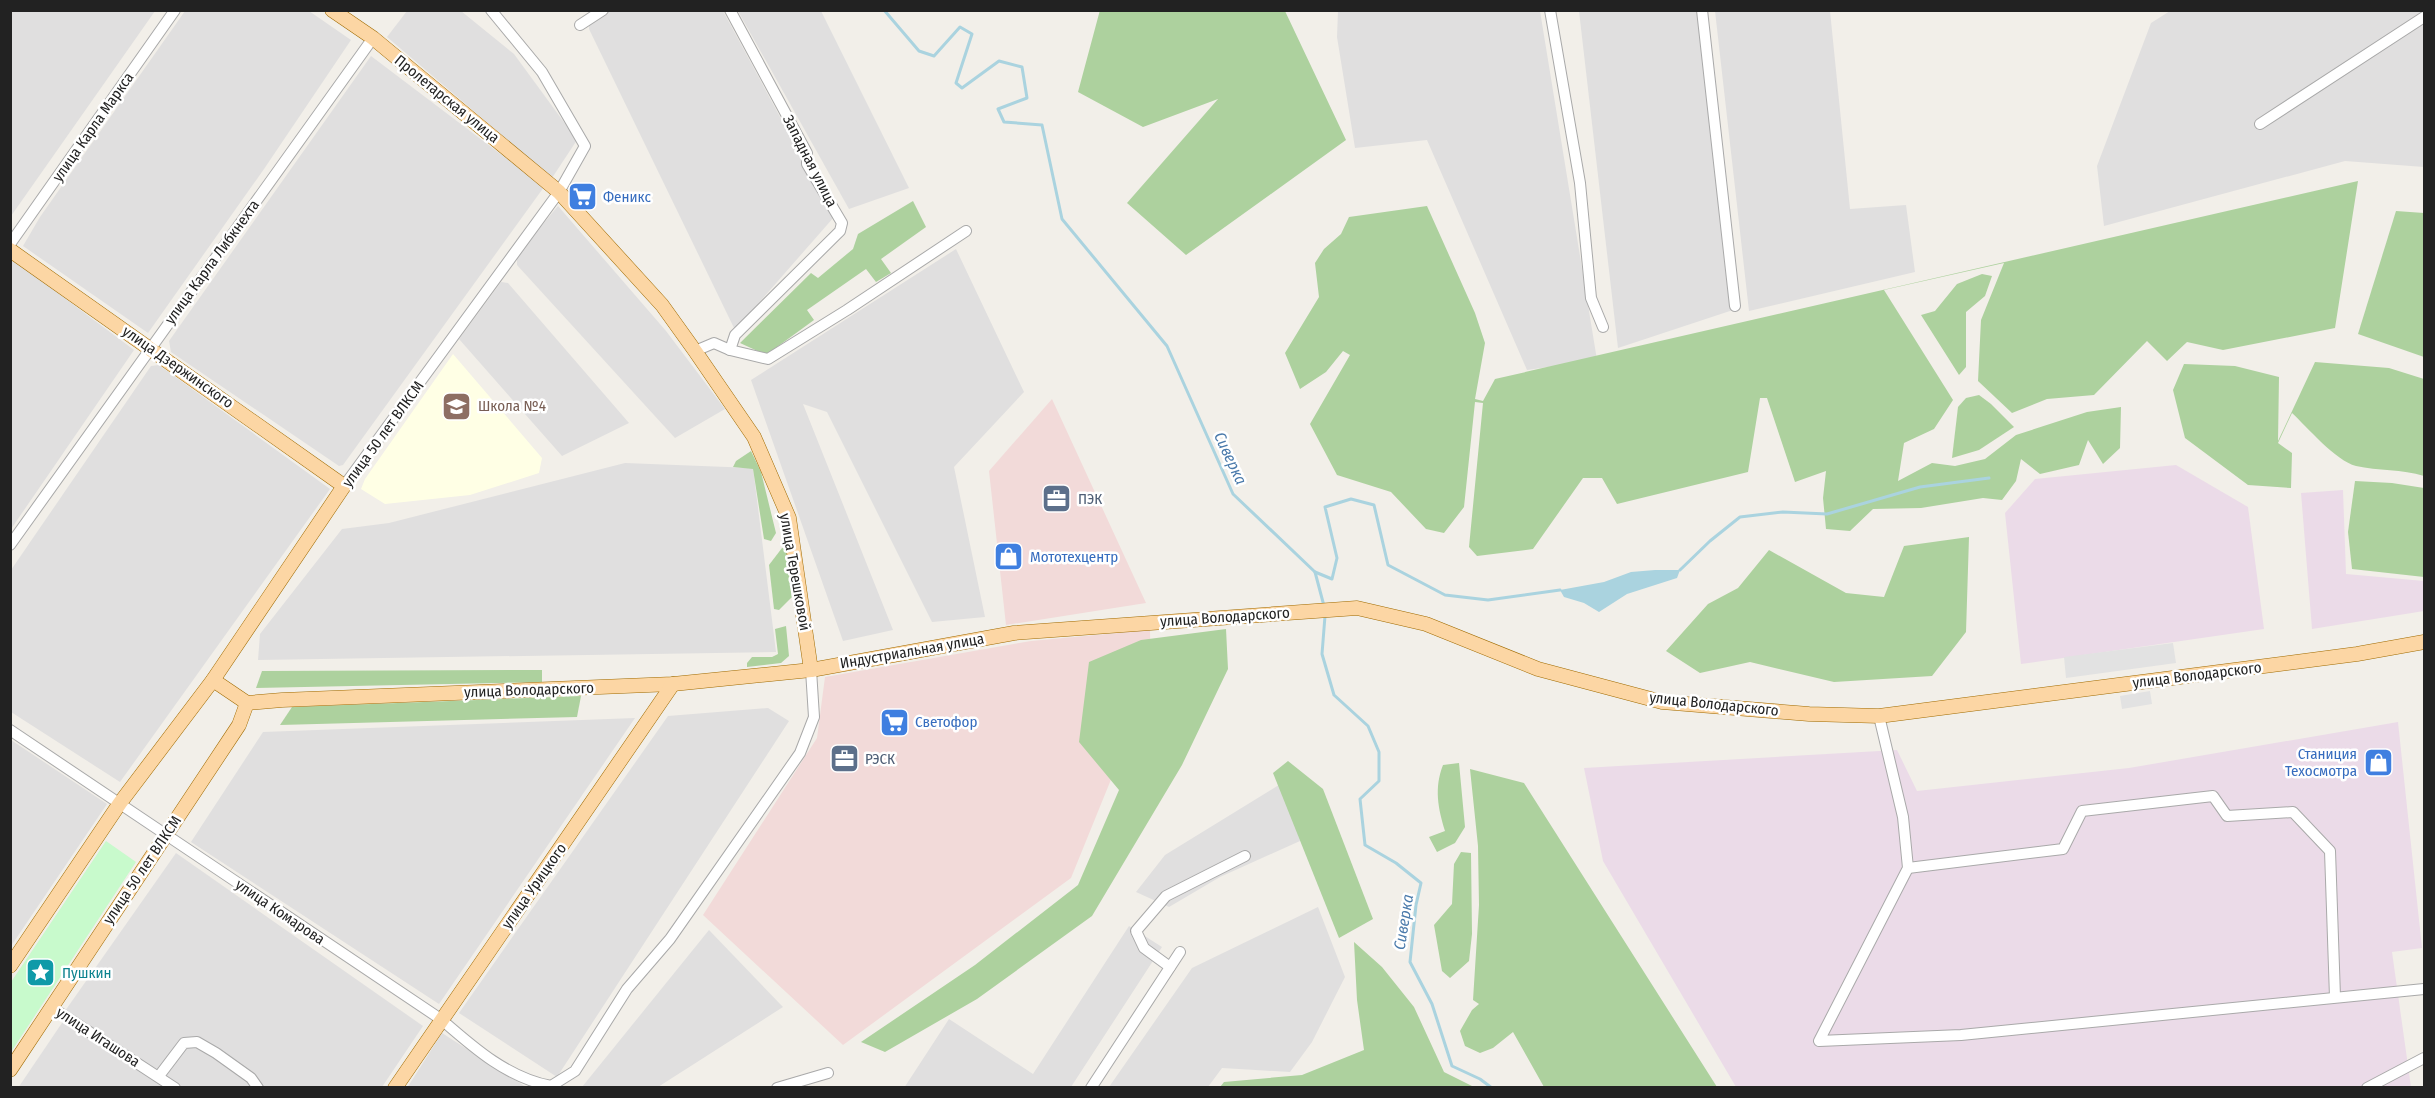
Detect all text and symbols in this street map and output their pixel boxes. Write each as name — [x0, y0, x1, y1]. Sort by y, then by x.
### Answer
street label: Пролетарская улица — [391, 51, 503, 147]
street label: улица Карла Маркса — [49, 69, 137, 185]
street label: Западная улица — [779, 112, 841, 210]
supermarket icon: Феникс — [566, 181, 598, 213]
place label: Феникс — [603, 188, 651, 206]
street label: улица Карла Либкнехта — [161, 196, 263, 328]
street label: улица Дзержинского — [119, 322, 237, 412]
street label: улица 50 лет ВЛКСМ — [338, 377, 428, 491]
school or university icon: Школа №4 — [441, 390, 473, 422]
place label: Школа №4 — [478, 397, 546, 415]
water label: Сиверка — [1210, 429, 1251, 487]
office icon: ПЭК — [1041, 483, 1073, 515]
place label: ПЭК — [1078, 490, 1102, 508]
street label: улица Терешковой — [776, 512, 814, 632]
shop icon: Мототехцентр — [993, 541, 1025, 573]
place label: Мототехцентр — [1030, 548, 1118, 566]
street label: улица Володарского — [1160, 603, 1291, 631]
street label: Индустриальная улица — [839, 629, 985, 673]
street label: улица Володарского — [2131, 658, 2263, 692]
street label: улица Володарского — [464, 679, 594, 701]
street label: улица Володарского — [1648, 688, 1780, 720]
supermarket icon: Светофор — [878, 706, 910, 738]
place label: Светофор — [915, 713, 977, 731]
office icon: РЭСК — [828, 743, 860, 775]
place label: Станиция Техосмотра — [2285, 745, 2357, 780]
shop icon: Станиция Техосмотра — [2362, 747, 2394, 779]
place label: РЭСК — [865, 750, 895, 768]
street label: улица 50 лет ВЛКСМ — [99, 812, 185, 928]
street label: улица Урицкого — [498, 840, 570, 932]
street label: улица Комарова — [232, 875, 328, 949]
water label: Сиверка — [1390, 893, 1417, 951]
place icon: Пушкин — [25, 957, 57, 989]
place label: Пушкин — [62, 964, 112, 982]
street label: улица Игашова — [53, 1003, 143, 1071]

